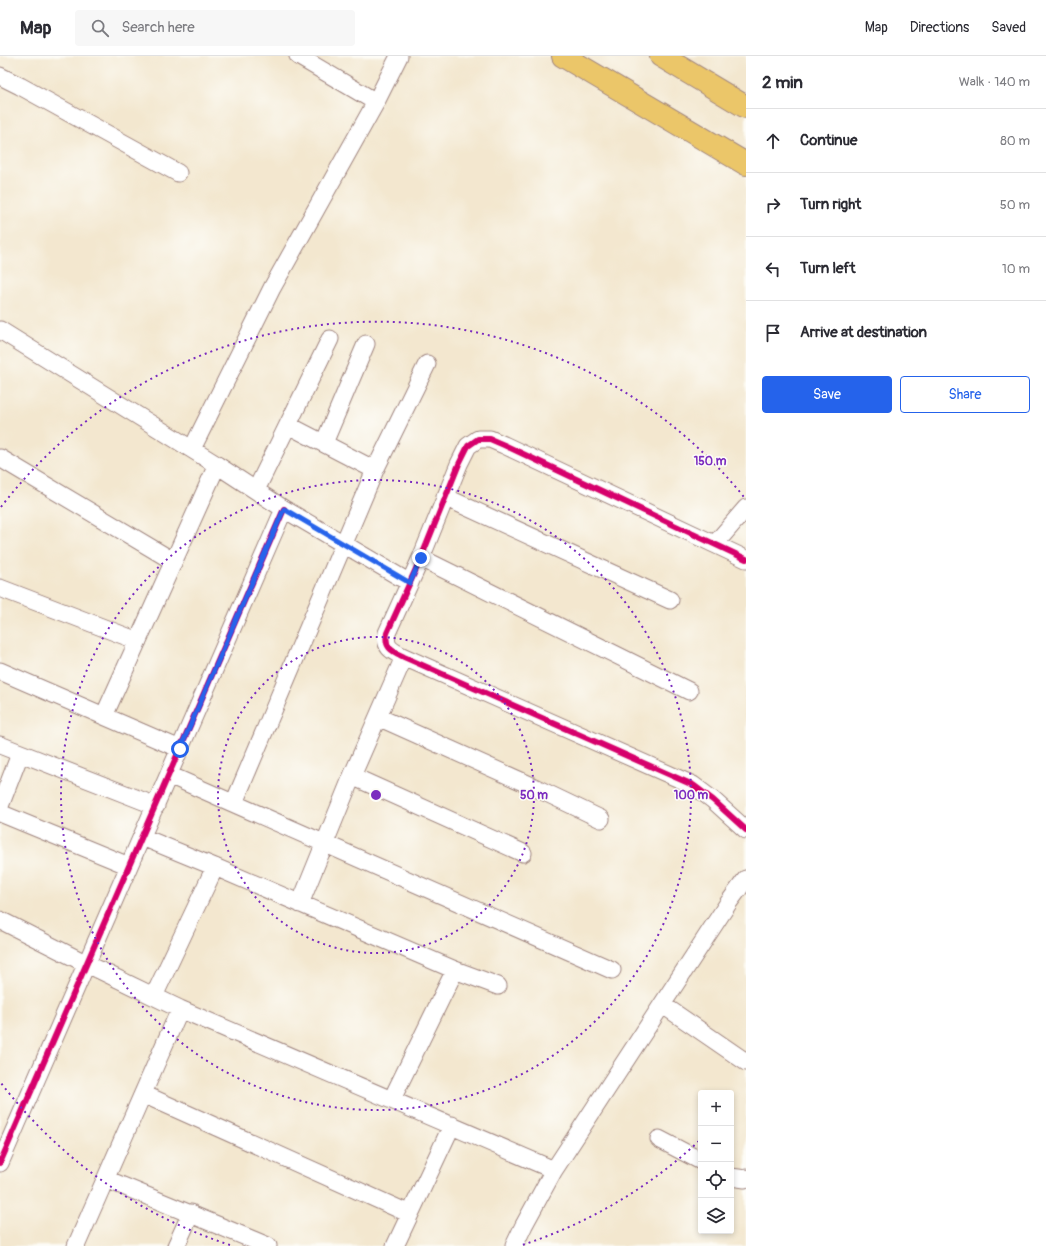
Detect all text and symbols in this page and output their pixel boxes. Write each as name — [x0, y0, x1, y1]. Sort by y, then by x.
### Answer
search box — [75, 10, 355, 46]
text: Map — [20, 16, 51, 40]
icon: search — [89, 17, 111, 39]
text: Search here — [121, 18, 195, 37]
text: Map — [865, 19, 888, 36]
text: Directions — [910, 19, 969, 36]
text: Saved — [991, 19, 1026, 36]
text: 2 min — [762, 72, 803, 93]
text: Walk · 140 m — [959, 74, 1030, 90]
icon: ahead — [762, 130, 784, 152]
text: Continue — [800, 131, 858, 150]
text: 80 m — [1000, 133, 1030, 149]
icon: right — [762, 194, 784, 216]
text: Turn right — [800, 195, 861, 214]
text: 50 m — [1000, 197, 1030, 213]
icon: left — [762, 258, 784, 280]
text: Turn left — [800, 259, 856, 278]
text: 10 m — [1002, 261, 1030, 277]
icon: arrive — [762, 322, 784, 344]
text: Arrive at destination — [800, 323, 927, 342]
button: Save — [762, 376, 892, 413]
button: Share — [900, 376, 1030, 413]
text: 150 m — [694, 454, 727, 469]
route end — [412, 549, 430, 567]
route start — [171, 740, 189, 758]
centre of rings — [369, 788, 383, 802]
text: 50 m — [520, 788, 548, 803]
text: 100 m — [674, 788, 709, 803]
map controls — [698, 1090, 734, 1234]
button: + — [698, 1090, 734, 1126]
button: − — [698, 1126, 734, 1162]
button: locate — [698, 1162, 734, 1198]
button: layers — [698, 1198, 734, 1234]

